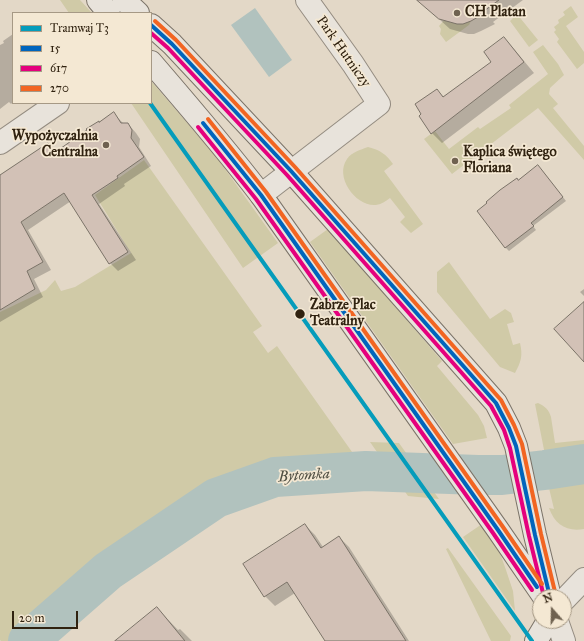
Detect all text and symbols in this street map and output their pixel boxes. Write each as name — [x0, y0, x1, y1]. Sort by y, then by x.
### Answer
place label: CH Platan — [465, 5, 526, 21]
marker: CH Platan — [452, 8, 462, 18]
legend — [12, 12, 152, 104]
street label: Park Hutniczy — [312, 13, 374, 91]
text: Tramwaj T3 — [50, 21, 109, 35]
text: 15 — [50, 41, 60, 55]
text: 617 — [50, 61, 67, 75]
text: 270 — [50, 81, 69, 95]
place label: Wypożyczalnia Centralna — [12, 129, 98, 162]
marker: Wypożyczalnia Centralna — [101, 140, 111, 150]
place label: Kaplica świętego Floriana — [463, 145, 557, 178]
marker: Kaplica świętego Floriana — [450, 156, 460, 166]
place label: Zabrze Plac Teatralny — [310, 298, 376, 330]
marker: Zabrze Plac Teatralny — [293, 307, 307, 321]
water label: Bytomka — [278, 465, 330, 487]
north arrow — [532, 589, 572, 629]
text: N — [541, 590, 555, 606]
scale bar — [14, 603, 80, 629]
text: 20 m — [19, 611, 45, 625]

